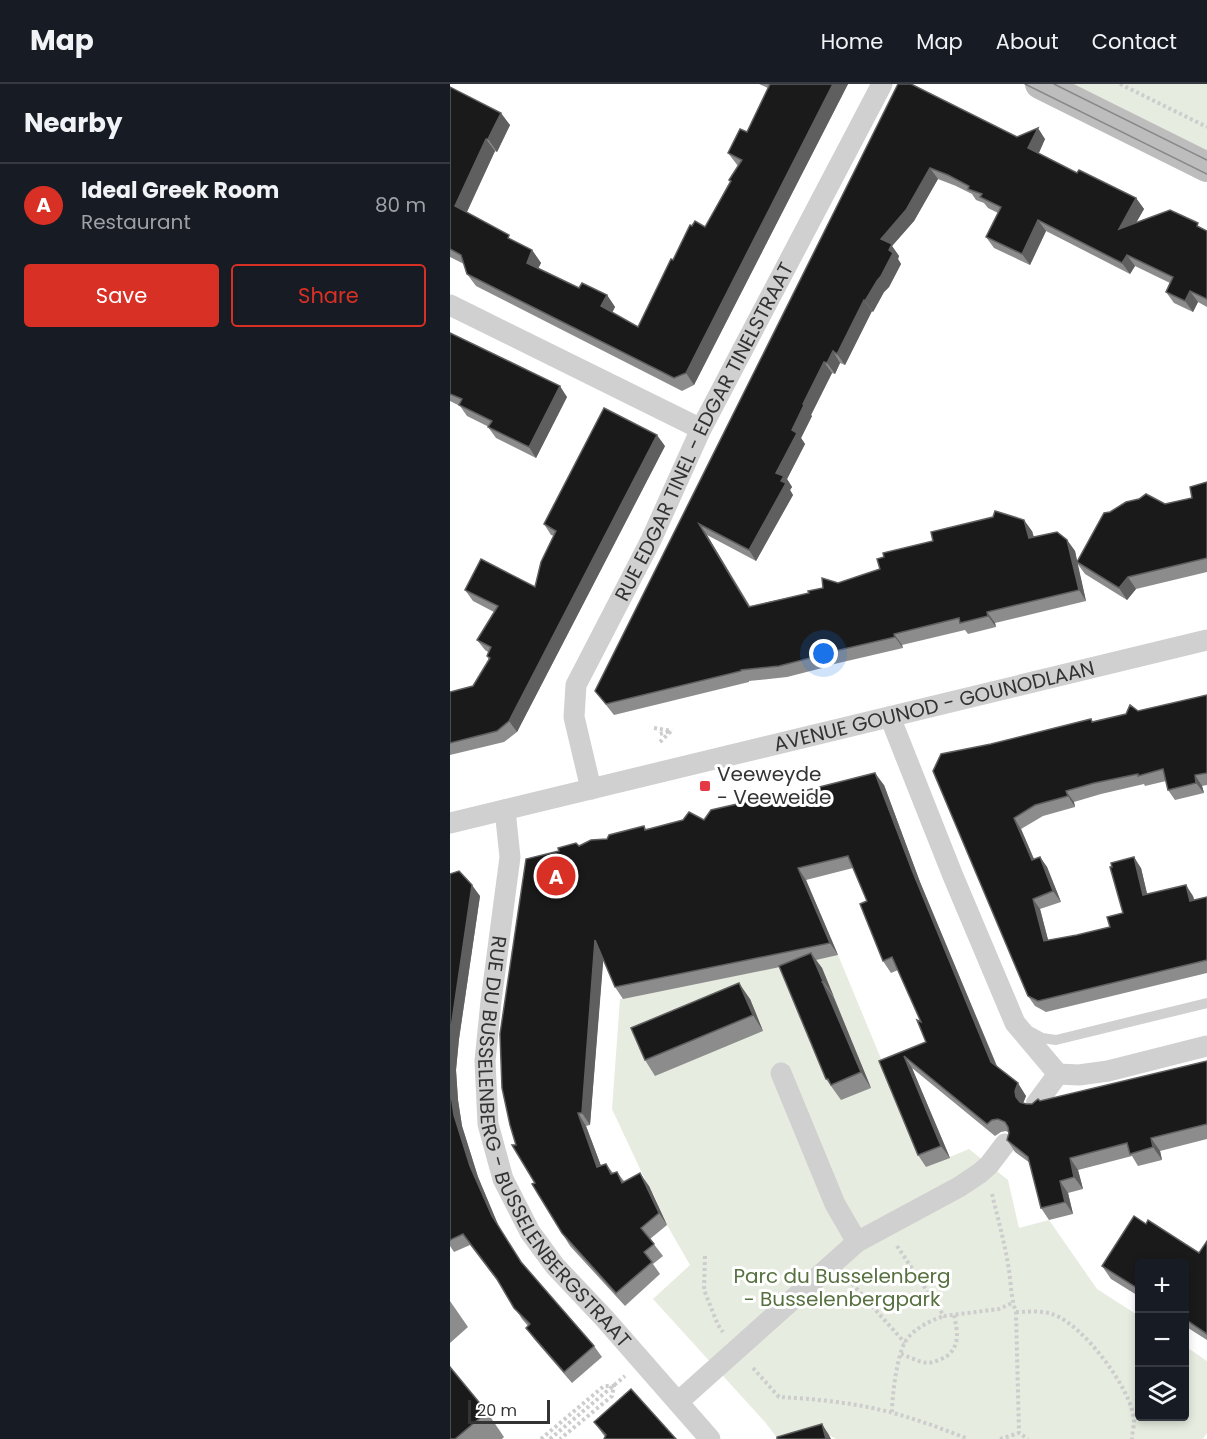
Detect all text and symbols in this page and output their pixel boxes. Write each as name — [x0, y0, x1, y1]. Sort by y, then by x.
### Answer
text: Map — [30, 21, 94, 60]
text: Home — [821, 27, 883, 56]
text: Map — [916, 27, 963, 56]
text: About — [996, 27, 1059, 56]
text: Contact — [1092, 27, 1177, 56]
text: Nearby — [24, 105, 122, 141]
text: Ideal Greek Room — [81, 175, 279, 206]
text: A — [36, 191, 51, 219]
text: 80 m — [375, 191, 426, 219]
text: Restaurant — [81, 208, 191, 236]
street label: RUE EDGAR TINEL - EDGAR TINELSTRAAT — [608, 257, 800, 606]
button: Save — [24, 264, 219, 327]
button: Share — [231, 264, 426, 327]
your location — [809, 639, 838, 668]
street label: AVENUE GOUNOD - GOUNODLAAN — [771, 654, 1097, 758]
place label: Veeweyde - Veeweide — [717, 760, 831, 811]
marker: Veeweyde - Veeweide — [698, 779, 712, 793]
pin: A — [536, 854, 576, 898]
street label: RUE DU BUSSELENBERG - BUSSELENBERGSTRAAT — [471, 934, 638, 1354]
map controls — [1135, 1259, 1189, 1421]
button: + — [1135, 1259, 1189, 1313]
park label: Parc du Busselenberg - Busselenbergpark — [733, 1262, 951, 1313]
button: − — [1135, 1313, 1189, 1367]
button: layers — [1135, 1367, 1189, 1421]
scale bar — [468, 1397, 550, 1424]
text: 20 m — [477, 1399, 517, 1422]

